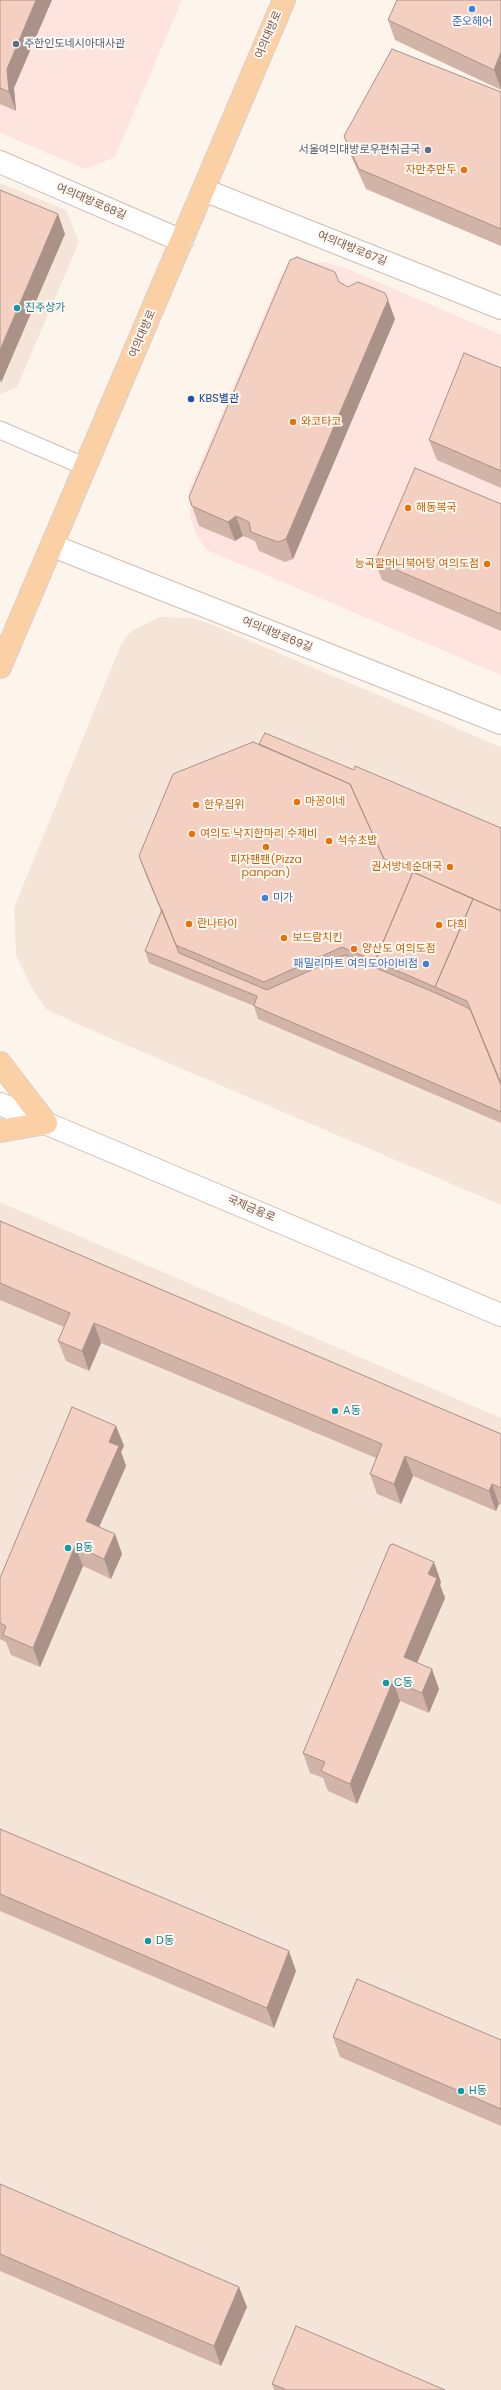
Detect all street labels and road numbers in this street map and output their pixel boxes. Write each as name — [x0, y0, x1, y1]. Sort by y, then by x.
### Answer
street label: 여의대방로 — [253, 9, 285, 61]
street label: 여의대방로68길 — [54, 181, 128, 223]
street label: 여의대방로67길 — [315, 229, 389, 269]
street label: 여의대방로 — [127, 308, 159, 360]
street label: 여의대방로69길 — [240, 615, 314, 655]
street label: 국제금융로 — [225, 1193, 277, 1225]

